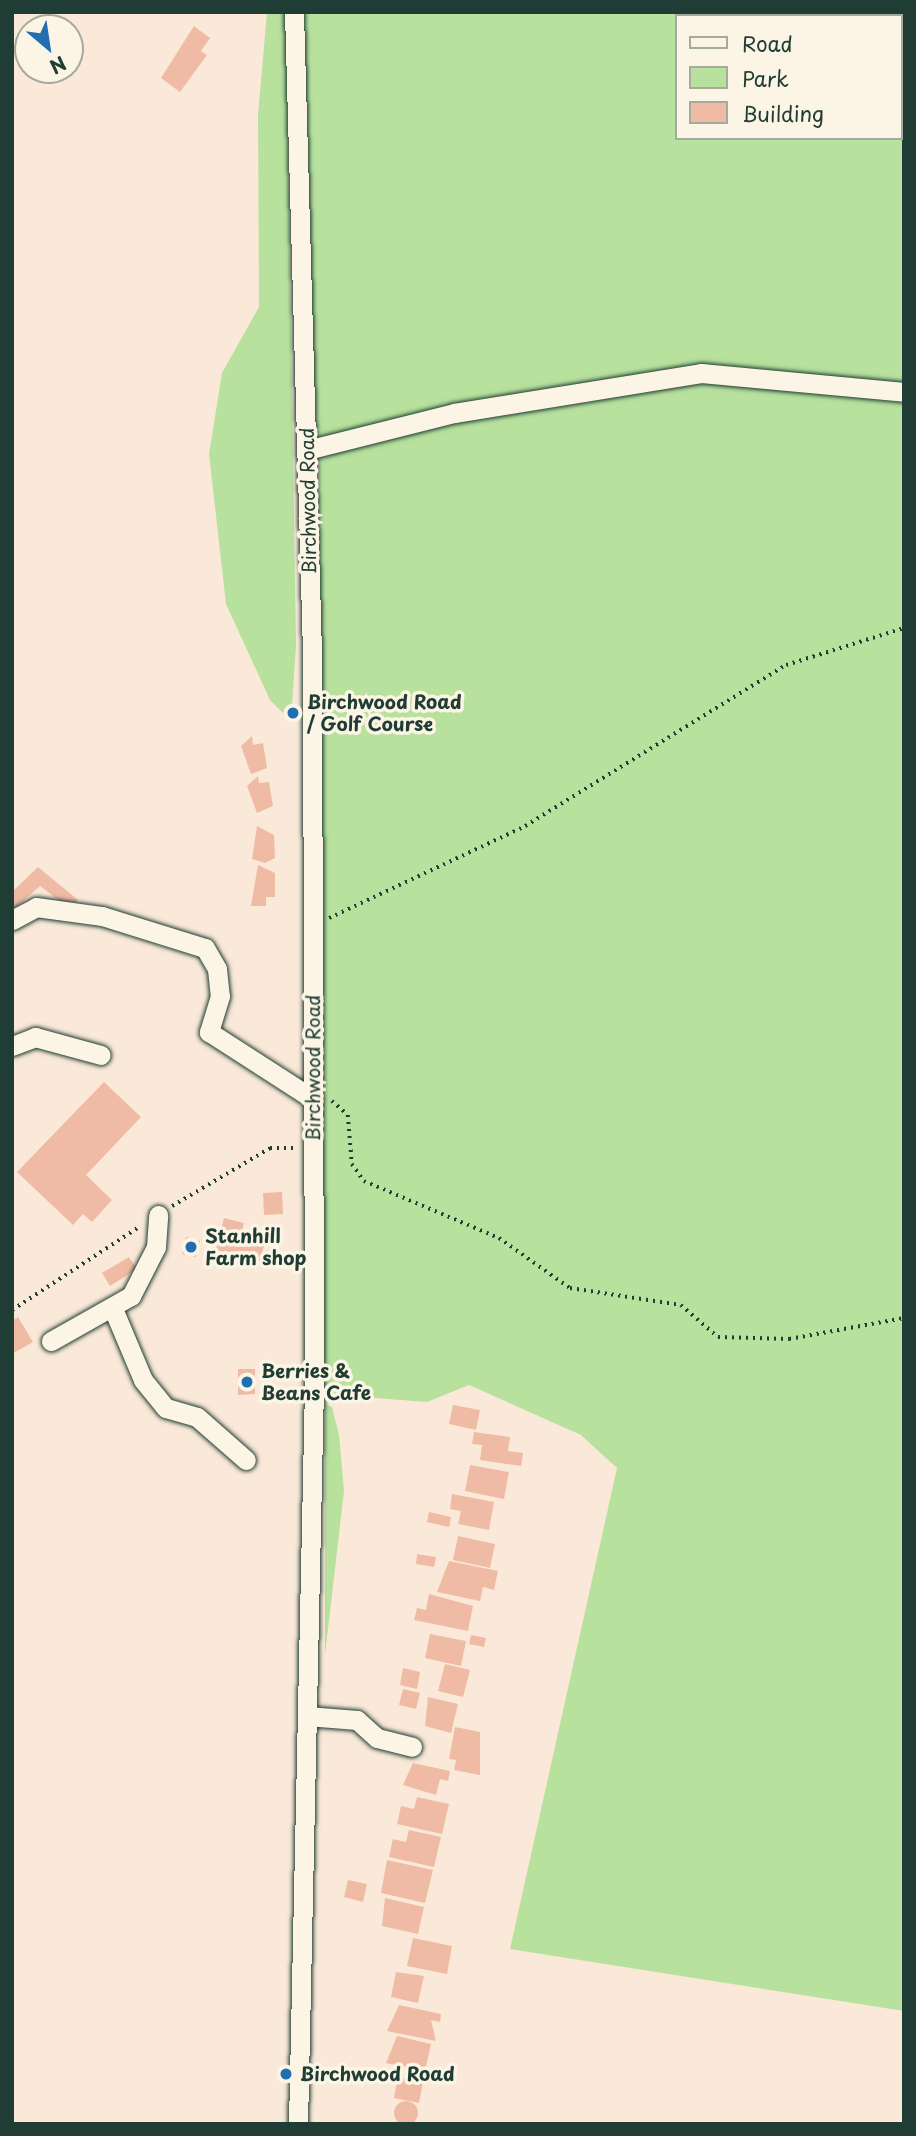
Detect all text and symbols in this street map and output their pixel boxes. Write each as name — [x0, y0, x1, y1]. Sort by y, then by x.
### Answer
north arrow — [14, 14, 84, 84]
legend — [674, 14, 902, 140]
text: Road — [742, 27, 793, 59]
text: N — [45, 50, 72, 82]
text: Park — [742, 62, 789, 94]
text: Building — [742, 97, 824, 129]
street label: Birchwood Road — [295, 427, 321, 575]
place label: Birchwood Road / Golf Course — [307, 691, 463, 735]
marker: Birchwood Road / Golf Course — [285, 705, 301, 721]
street label: Birchwood Road — [302, 994, 324, 1142]
place label: Stanhill Farm shop — [205, 1225, 306, 1269]
marker: Stanhill Farm shop — [183, 1239, 199, 1255]
place label: Berries & Beans Cafe — [261, 1360, 371, 1404]
marker: Berries & Beans Cafe — [239, 1374, 255, 1390]
place label: Birchwood Road — [300, 2063, 456, 2085]
marker: Birchwood Road — [278, 2066, 294, 2082]

